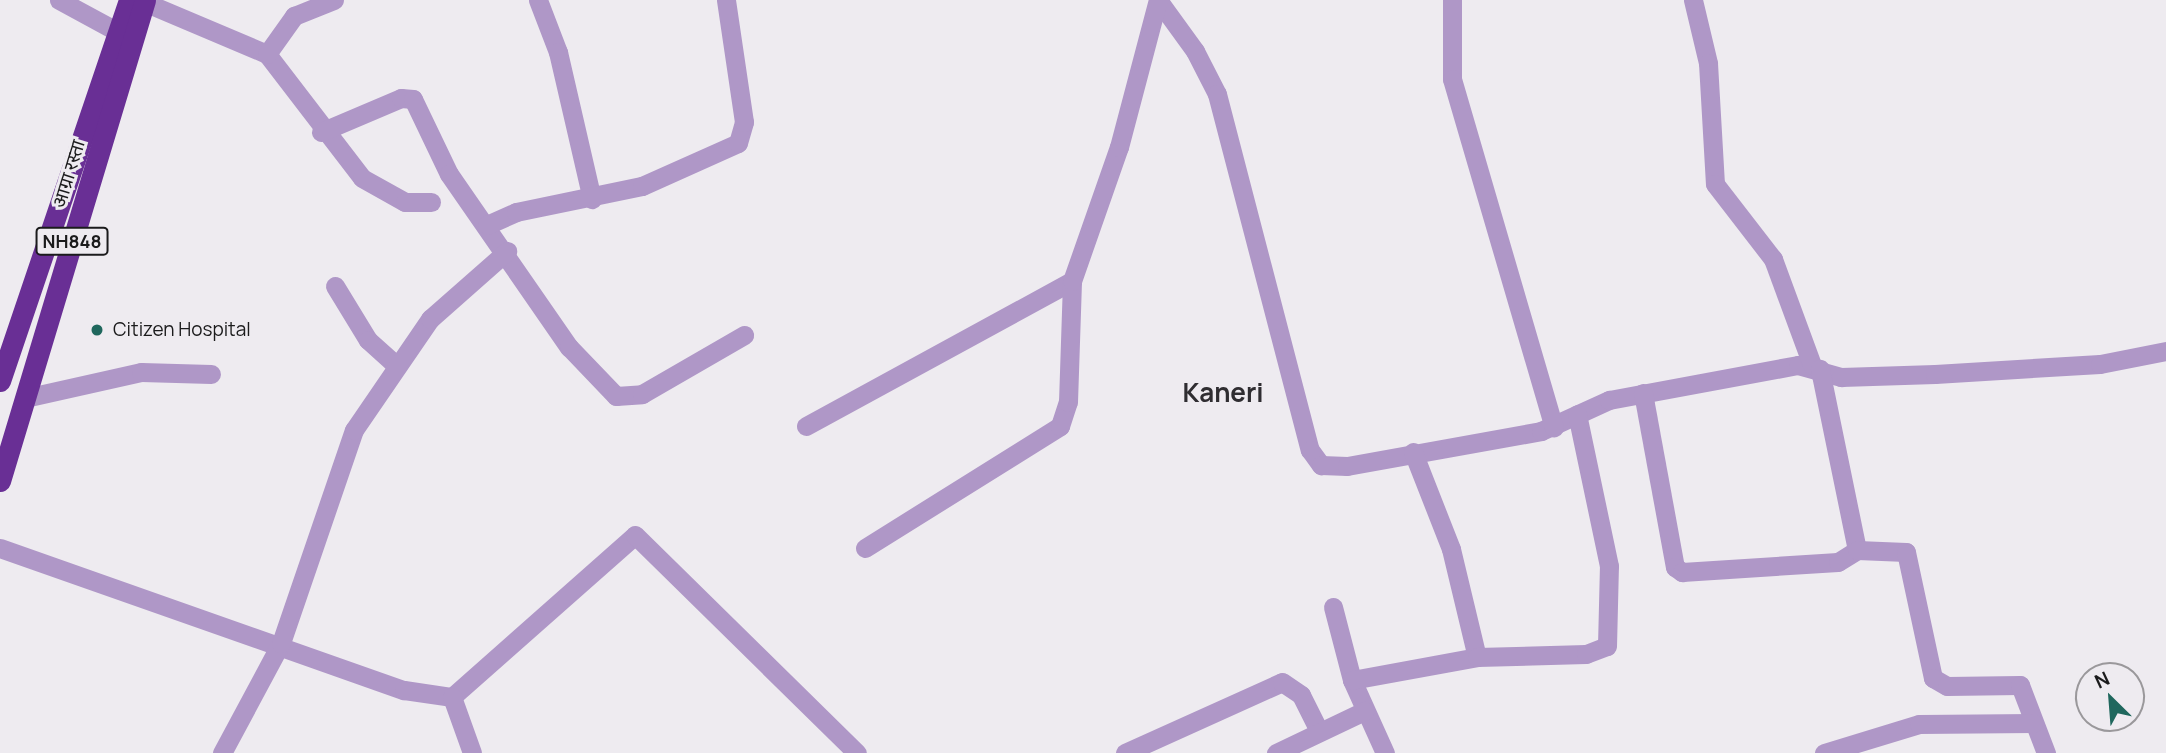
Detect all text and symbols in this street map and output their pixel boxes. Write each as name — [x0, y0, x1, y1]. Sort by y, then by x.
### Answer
street label: आग्रा रस्ता — [48, 137, 90, 211]
road number: NH848 — [35, 227, 109, 256]
place label: Citizen Hospital — [113, 319, 251, 341]
marker: Citizen Hospital — [87, 320, 107, 340]
district label: Kaneri — [1182, 377, 1264, 409]
north arrow — [2075, 662, 2145, 732]
text: N — [2090, 665, 2114, 694]

